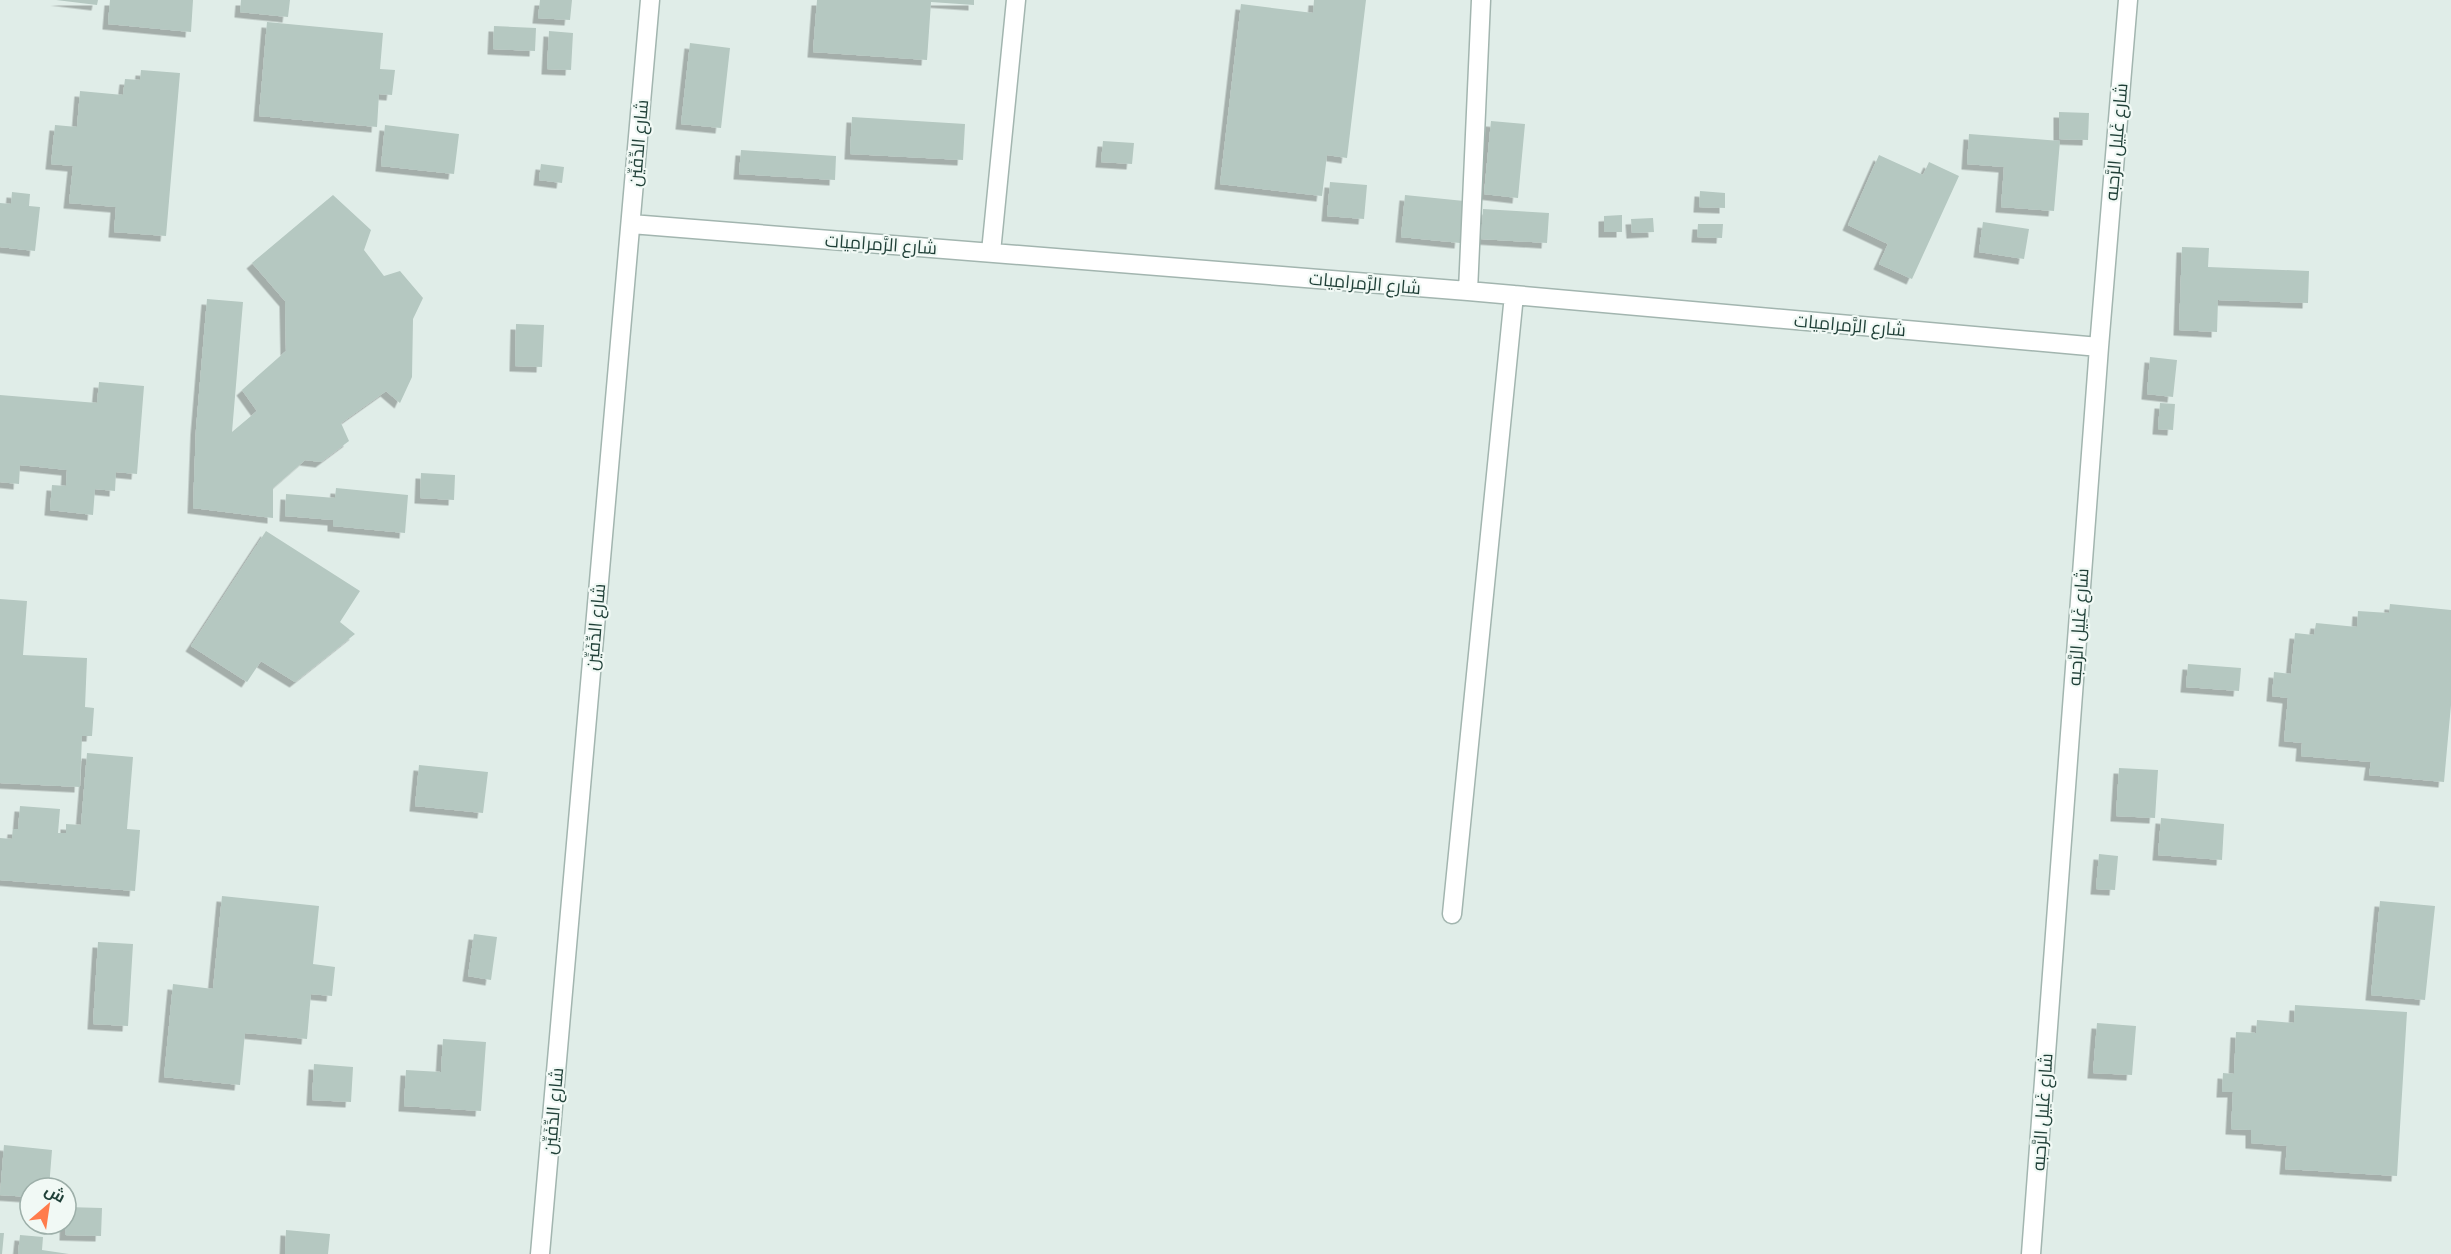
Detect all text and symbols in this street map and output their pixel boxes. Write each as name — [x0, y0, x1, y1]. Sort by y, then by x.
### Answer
street label: شارع غَلِيل الرَّحبه — [2098, 82, 2134, 202]
street label: شارع الدِّفَيِّن — [622, 98, 654, 188]
street label: شارع الرَّمرامِيات — [824, 228, 938, 260]
street label: شارع الرَّمرامِيات — [1308, 266, 1422, 300]
street label: شارع الرَّمرامِيات — [1793, 308, 1907, 342]
street label: شارع غَلِيل الرَّحبه — [2061, 567, 2095, 687]
street label: شارع الدِّفَيِّن — [579, 582, 611, 672]
street label: شارع غَلِيل الرَّحبه — [2025, 1052, 2059, 1172]
street label: شارع الدِّفَيِّن — [537, 1066, 569, 1156]
north arrow — [18, 1176, 78, 1236]
text: ش — [41, 1178, 70, 1207]

